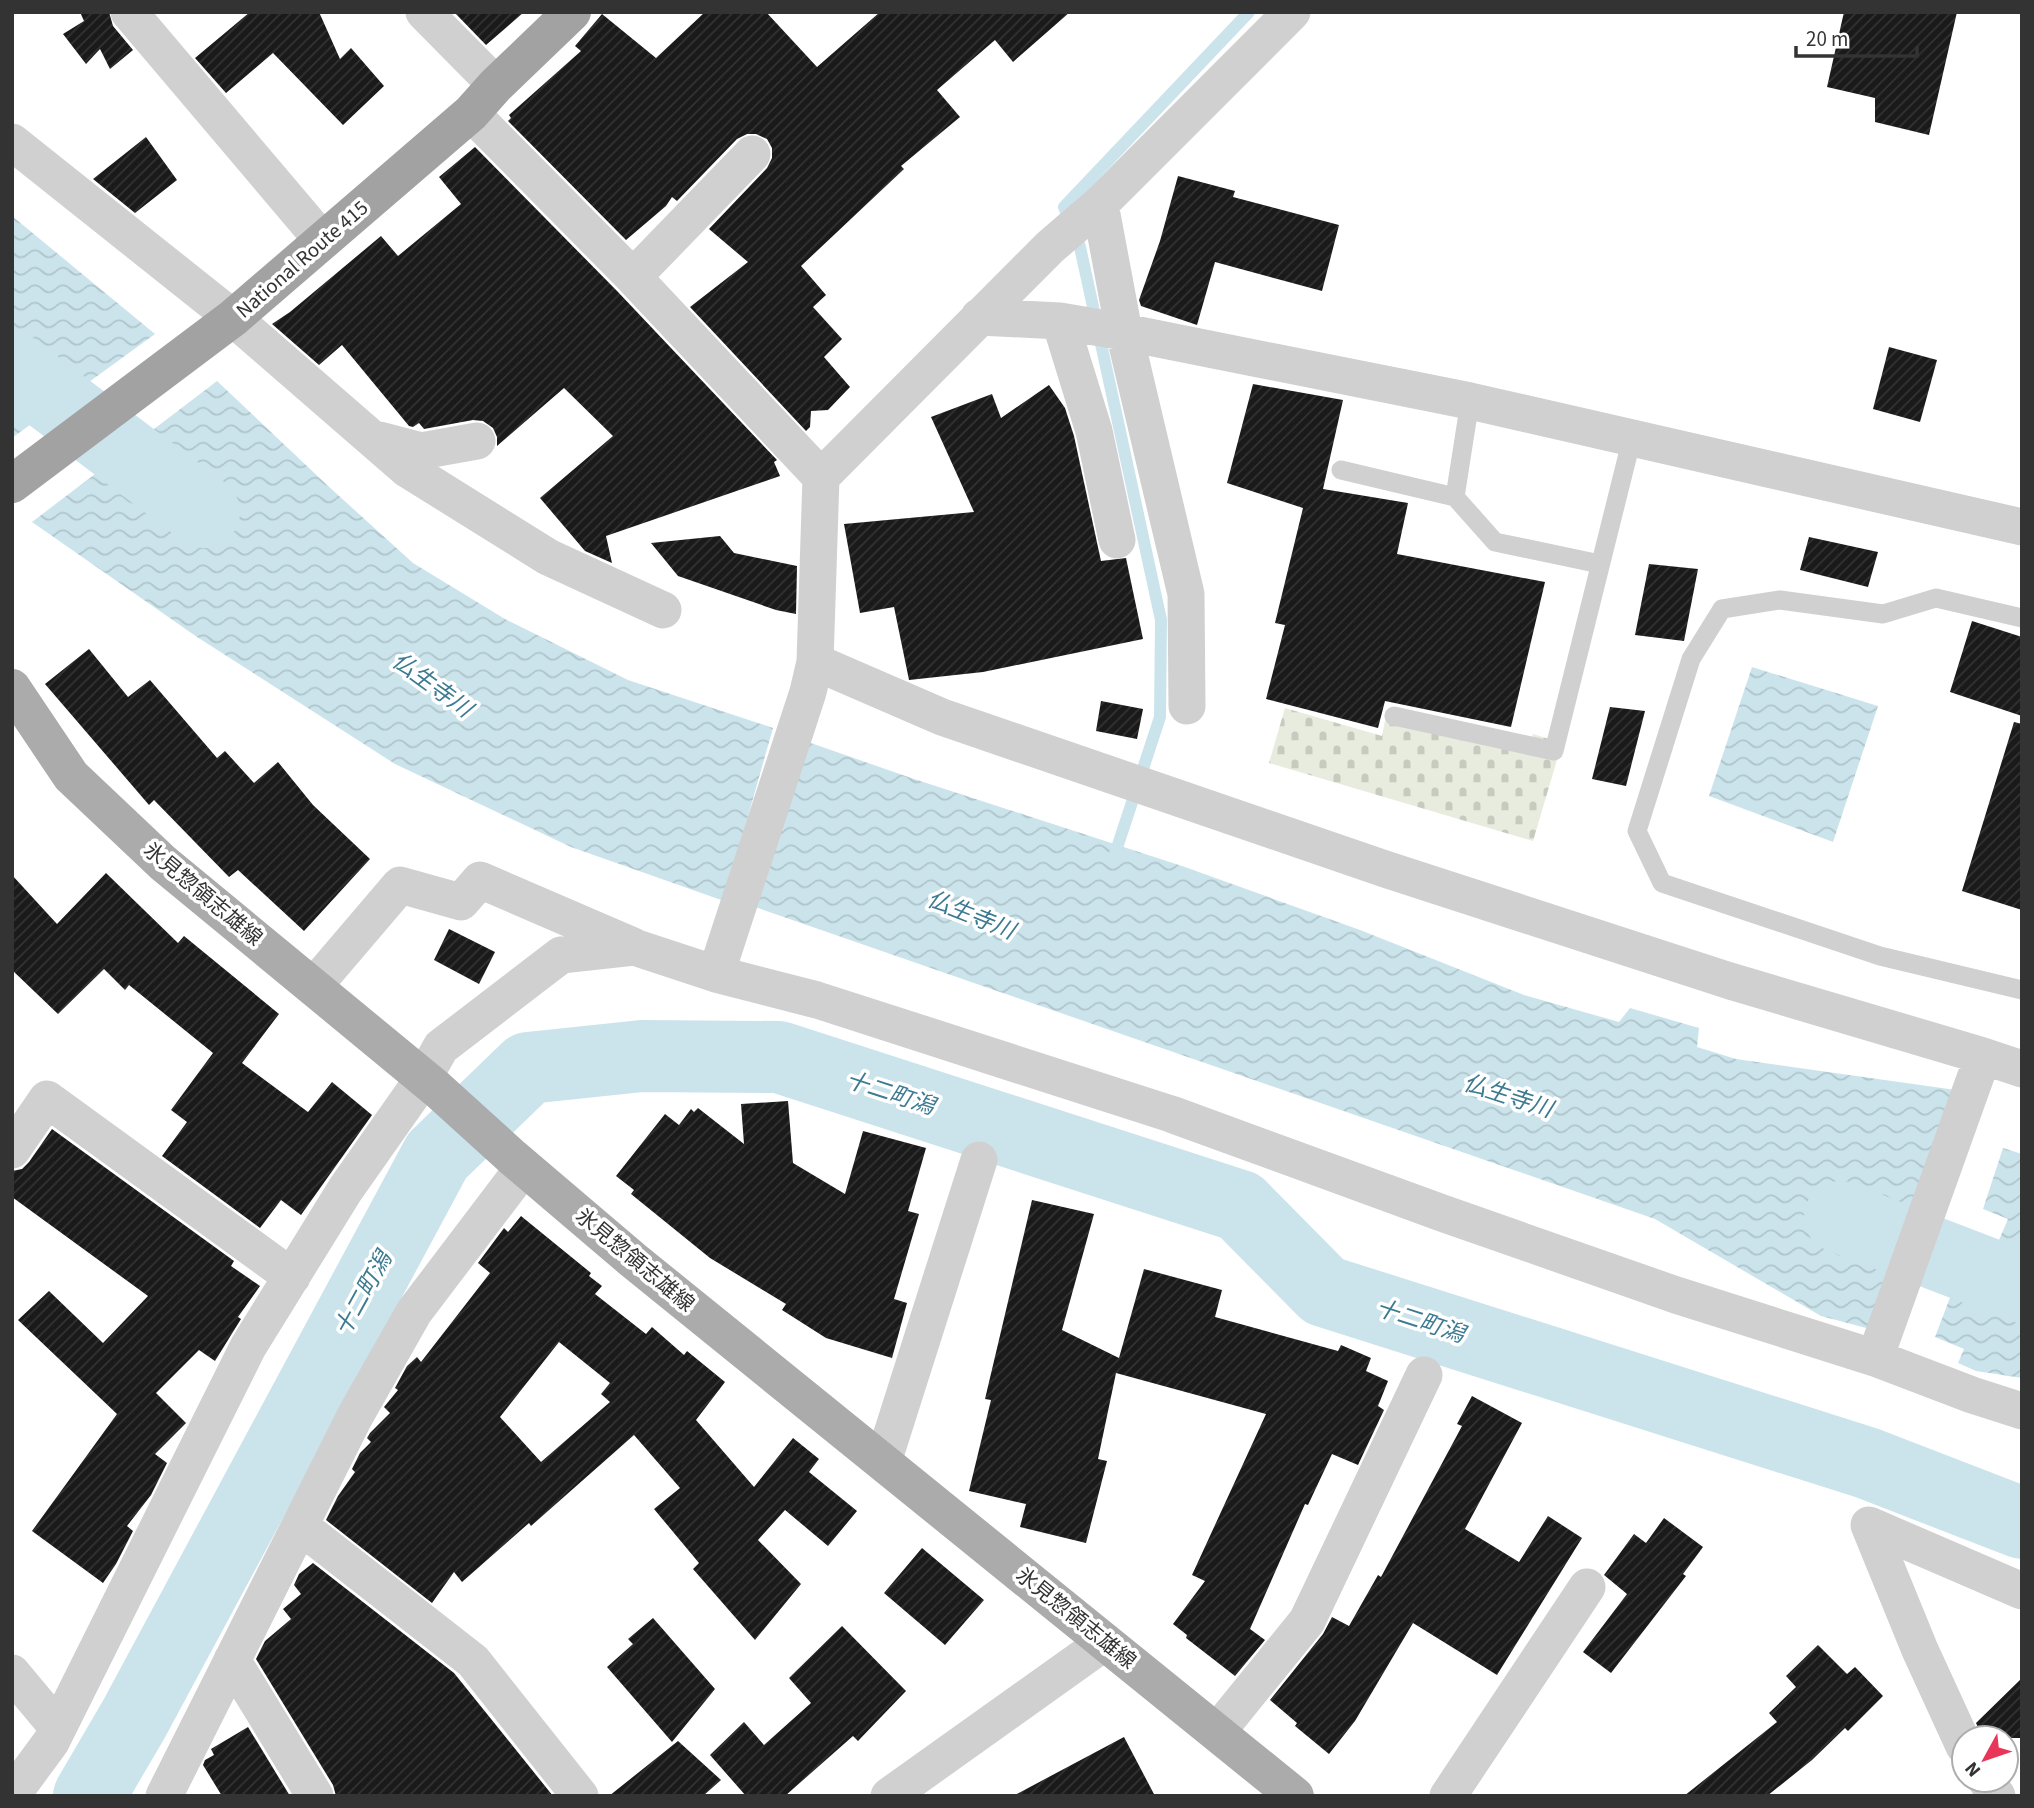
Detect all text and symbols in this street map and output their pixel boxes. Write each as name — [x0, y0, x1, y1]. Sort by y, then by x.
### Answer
scale bar — [1796, 14, 1917, 58]
text: 20 m — [1806, 24, 1848, 54]
street label: National Route 415 — [229, 193, 375, 325]
water label: 仏生寺川 — [385, 645, 481, 727]
street label: 氷見惣領志雄線 — [137, 835, 269, 953]
water label: 仏生寺川 — [922, 882, 1023, 949]
water label: 十二町潟 — [841, 1063, 942, 1124]
water label: 仏生寺川 — [1459, 1066, 1560, 1127]
street label: 氷見惣領志雄線 — [569, 1201, 701, 1319]
water label: 十二町潟 — [326, 1243, 401, 1342]
water label: 十二町潟 — [1371, 1291, 1472, 1352]
street label: 氷見惣領志雄線 — [1009, 1560, 1143, 1676]
north arrow — [1950, 1724, 2020, 1794]
text: N — [1959, 1755, 1988, 1782]

